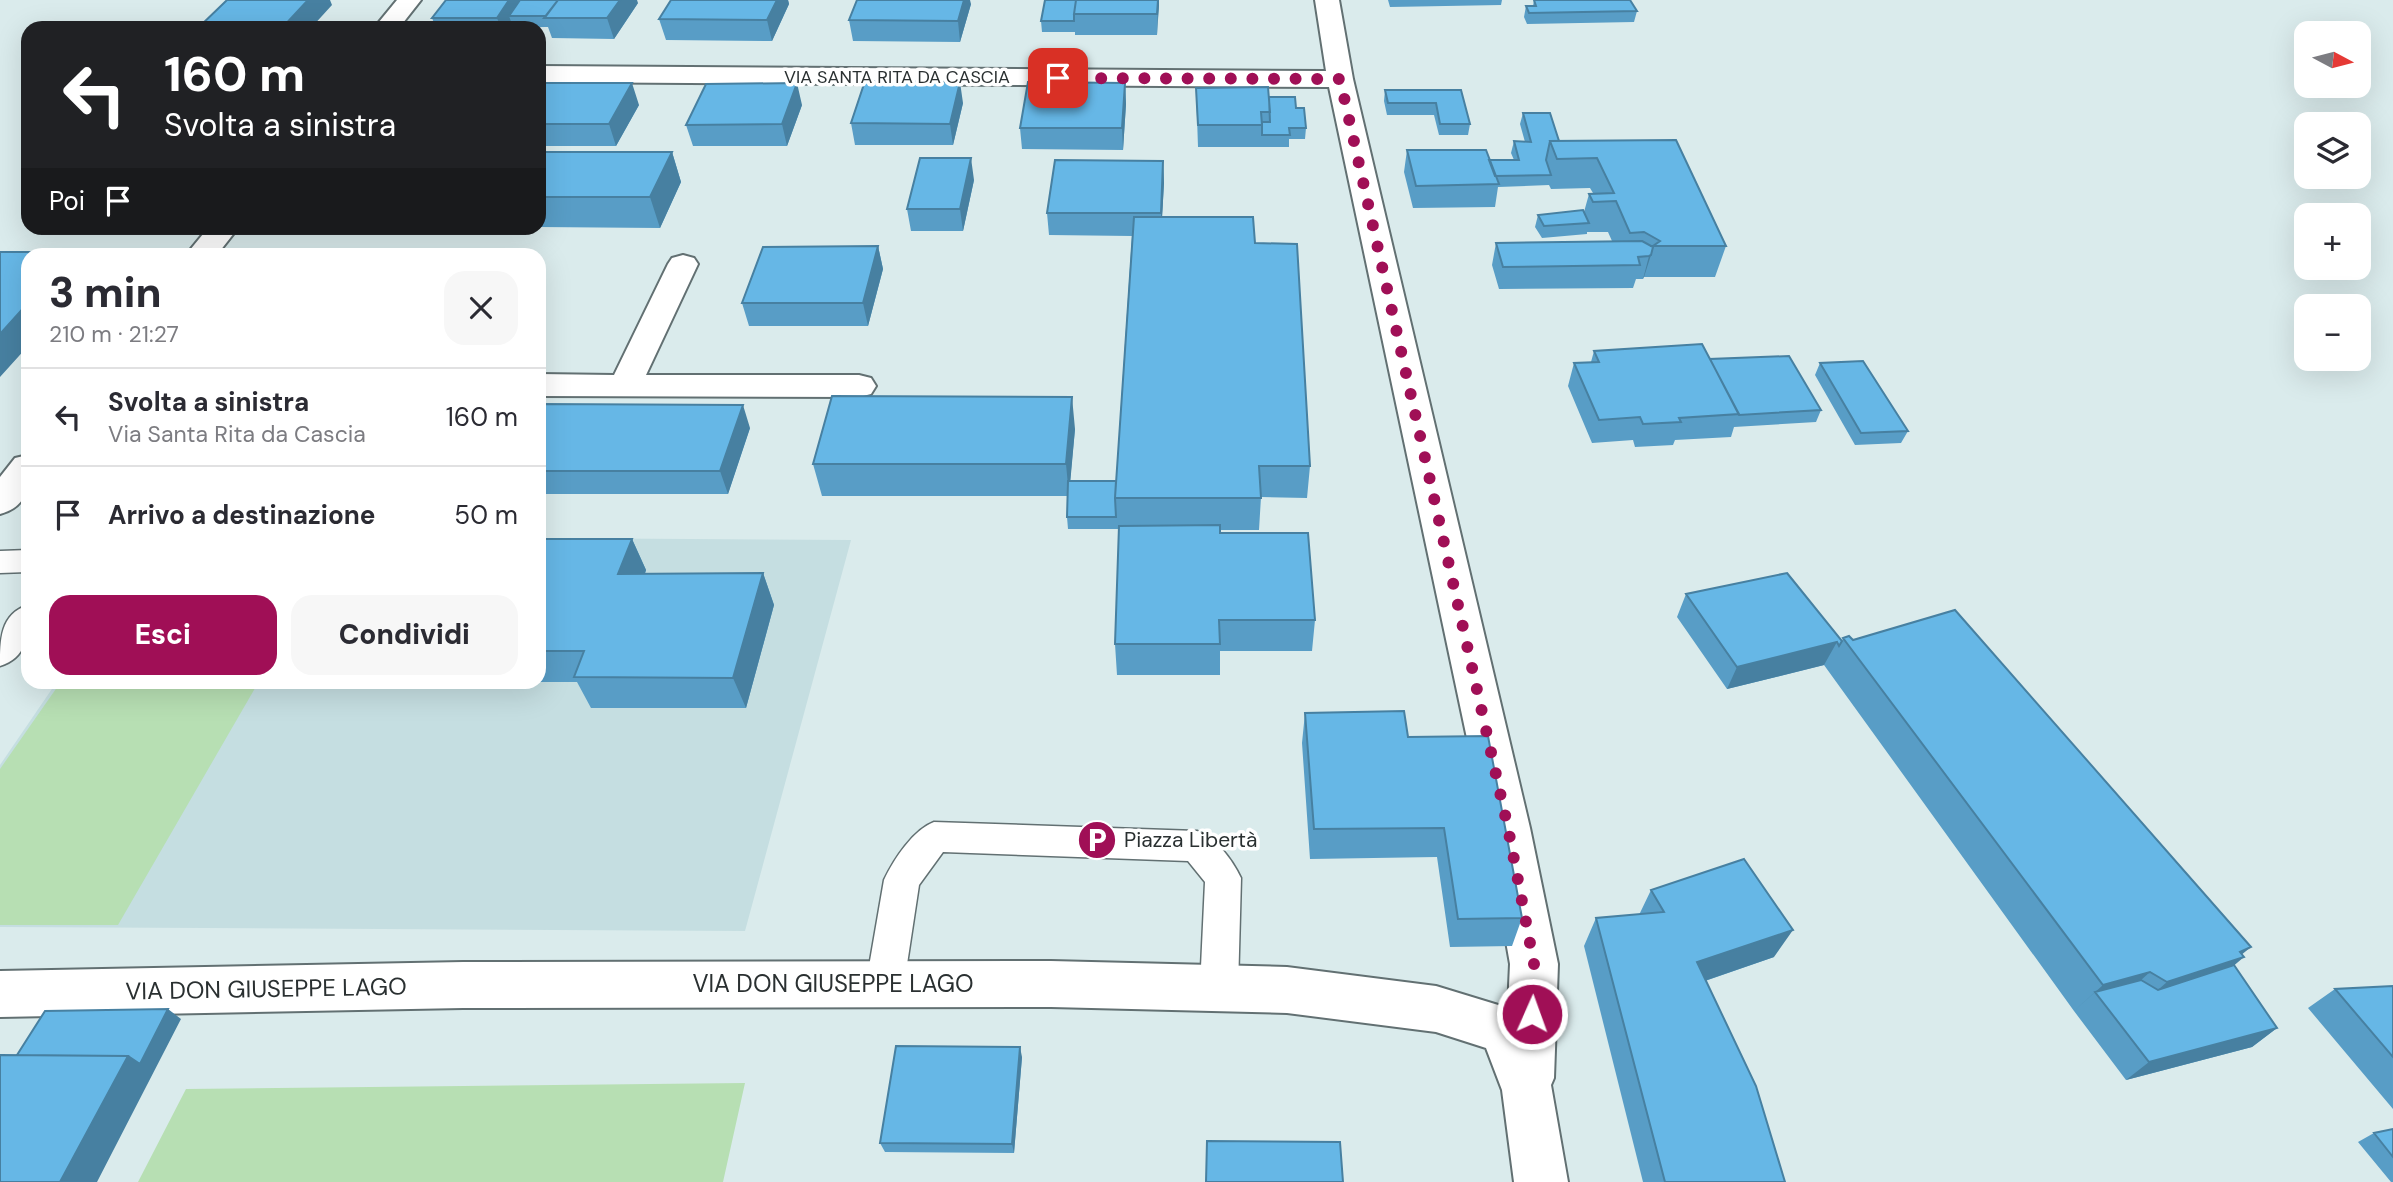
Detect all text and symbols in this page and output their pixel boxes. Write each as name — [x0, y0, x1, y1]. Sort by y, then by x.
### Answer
north arrow — [2294, 21, 2371, 98]
map controls — [2294, 21, 2371, 371]
text: 160 m — [164, 42, 305, 106]
pin — [1028, 48, 1088, 108]
icon: left — [49, 49, 140, 140]
icon: arrive — [1039, 59, 1077, 97]
street label: VIA SANTA RITA DA CASCIA — [784, 65, 1010, 89]
text: Svolta a sinistra — [164, 104, 396, 146]
button: layers — [2294, 112, 2371, 189]
icon: arrive — [99, 182, 137, 220]
text: Poi — [49, 184, 85, 218]
button: + — [2294, 203, 2371, 280]
text: 3 min — [49, 265, 162, 320]
button: close — [444, 271, 518, 345]
button: − — [2294, 294, 2371, 371]
text: 210 m · 21:27 — [49, 319, 179, 349]
text: Svolta a sinistra — [108, 385, 309, 419]
icon: left — [49, 398, 87, 436]
text: 160 m — [446, 400, 518, 434]
text: Via Santa Rita da Cascia — [108, 419, 366, 449]
icon: arrive — [49, 496, 87, 534]
text: Arrivo a destinazione — [108, 498, 375, 532]
text: 50 m — [454, 498, 518, 532]
button: Esci — [49, 595, 277, 675]
button: Condividi — [291, 595, 518, 675]
parking icon: Piazza Libertà — [1076, 819, 1118, 861]
place label: Piazza Libertà — [1124, 826, 1258, 854]
street label: VIA DON GIUSEPPE LAGO — [692, 968, 974, 999]
street label: VIA DON GIUSEPPE LAGO — [125, 971, 407, 1006]
position arrow — [1495, 977, 1569, 1051]

